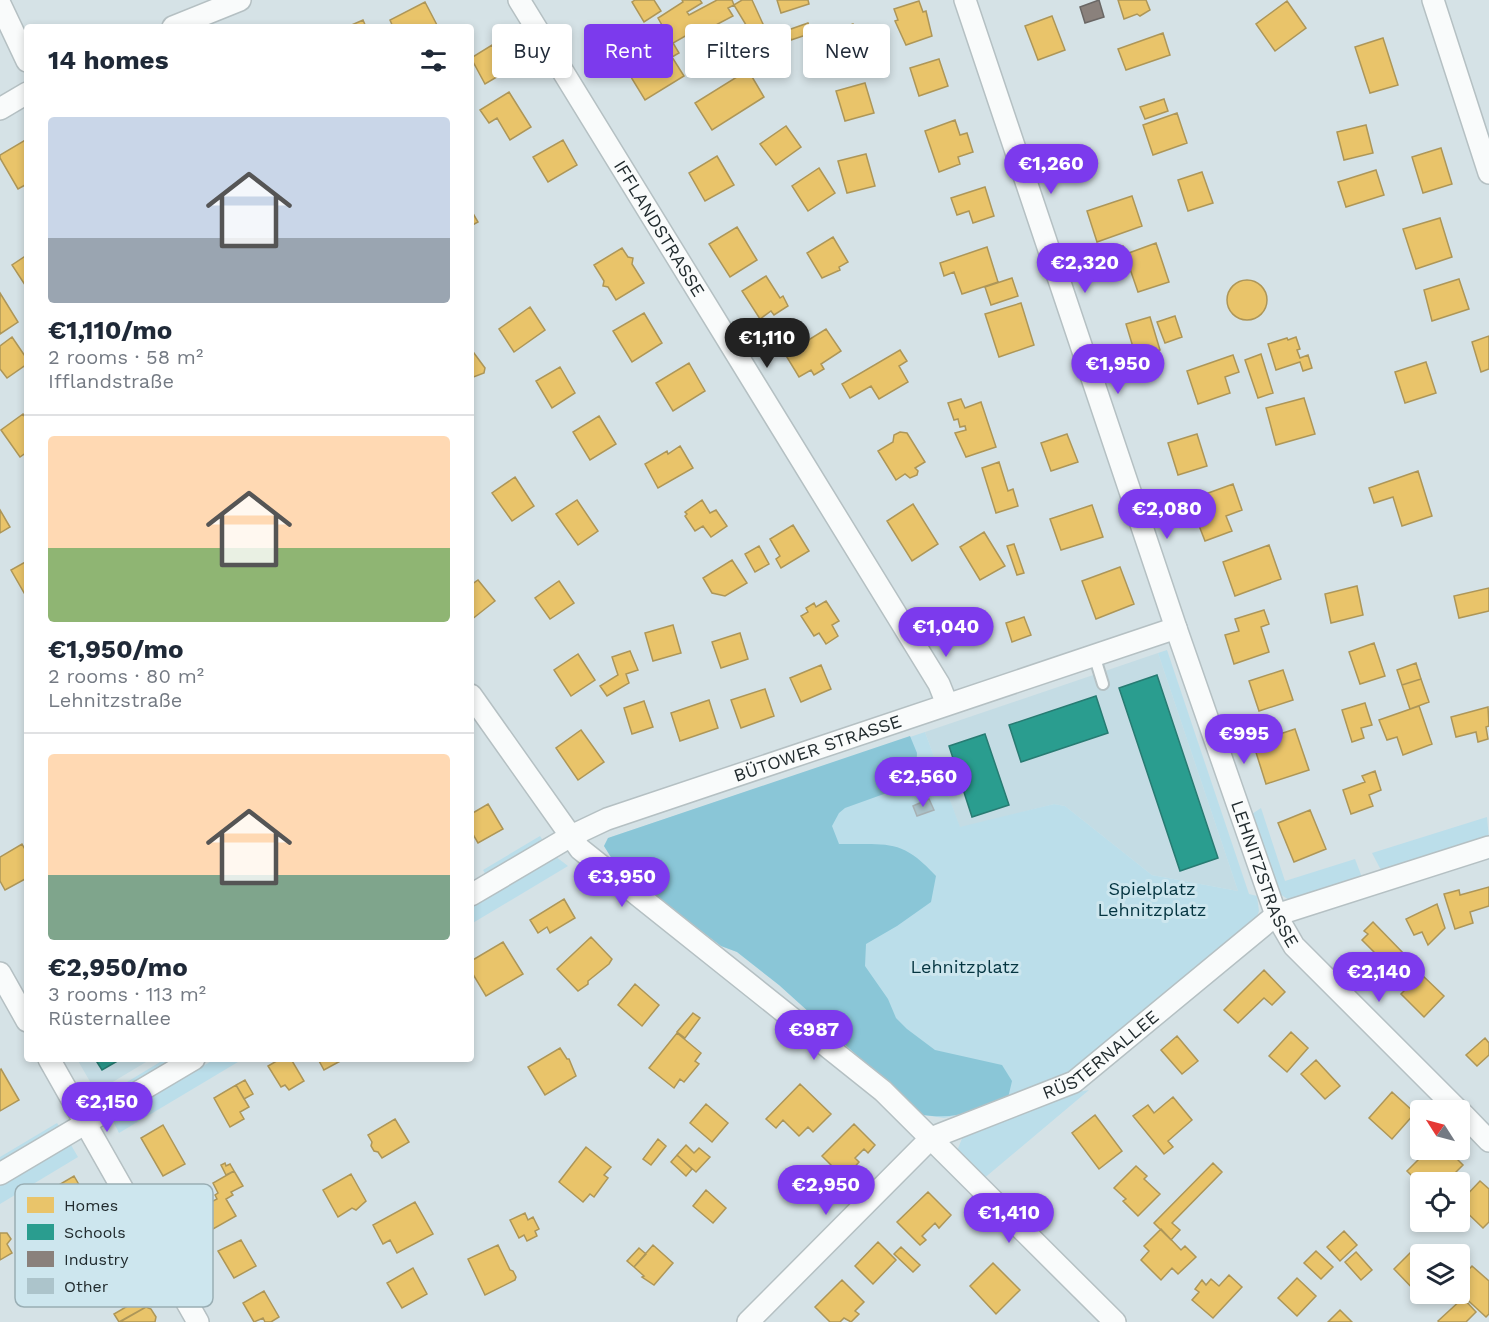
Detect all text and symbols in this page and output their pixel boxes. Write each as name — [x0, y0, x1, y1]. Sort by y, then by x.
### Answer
chip: Buy — [492, 24, 572, 78]
chip: Rent — [584, 24, 673, 78]
chip: Filters — [685, 24, 791, 78]
chip: New — [803, 24, 890, 78]
icon: filters — [417, 44, 450, 77]
text: 14 homes — [48, 45, 169, 75]
pin: €1,260 — [1002, 144, 1100, 195]
text: €1,260 — [1018, 151, 1084, 175]
icon: home — [195, 156, 303, 264]
street label: IFFLANDSTRASSE — [610, 156, 710, 300]
pin: €2,320 — [1036, 243, 1134, 294]
text: €2,320 — [1051, 250, 1119, 274]
text: €1,110/mo — [48, 315, 172, 345]
pin: €1,110 — [718, 318, 816, 369]
text: €1,110 — [739, 325, 795, 349]
pin: €1,950 — [1069, 344, 1167, 395]
text: 2 rooms · 58 m² — [48, 345, 203, 369]
text: €1,950 — [1085, 351, 1151, 375]
text: Ifflandstraße — [48, 369, 174, 393]
icon: home — [195, 475, 303, 583]
pin: €2,080 — [1118, 489, 1216, 540]
text: €2,080 — [1132, 496, 1202, 520]
pin: €1,040 — [897, 607, 995, 658]
text: €1,040 — [913, 614, 979, 638]
text: €1,950/mo — [48, 634, 183, 664]
text: 2 rooms · 80 m² — [48, 664, 204, 688]
text: Lehnitzstraße — [48, 688, 182, 712]
street label: BÜTOWER STRASSE — [731, 710, 904, 786]
pin: €995 — [1208, 714, 1280, 765]
text: €995 — [1219, 721, 1269, 745]
pin: €2,560 — [874, 757, 972, 808]
text: €2,560 — [889, 764, 957, 788]
icon: home — [195, 793, 303, 901]
street label: LEHNITZSTRASSE — [1227, 797, 1303, 951]
pin: €3,950 — [573, 857, 671, 908]
text: €3,950 — [588, 864, 656, 888]
park label: Spielplatz Lehnitzplatz — [1098, 878, 1206, 920]
text: €2,950/mo — [48, 952, 188, 982]
pin: €2,140 — [1330, 952, 1428, 1003]
park label: Lehnitzplatz — [911, 956, 1019, 977]
text: €2,140 — [1347, 959, 1411, 983]
text: 3 rooms · 113 m² — [48, 982, 206, 1006]
street label: RÜSTERNALLEE — [1039, 1005, 1163, 1103]
text: Rüsternallee — [48, 1006, 171, 1030]
pin: €987 — [778, 1010, 850, 1061]
text: €987 — [789, 1017, 839, 1041]
pin: €2,150 — [58, 1082, 156, 1133]
text: €2,150 — [76, 1089, 138, 1113]
north arrow — [1410, 1100, 1470, 1160]
map controls — [1410, 1100, 1470, 1304]
pin: €2,950 — [777, 1165, 875, 1216]
text: €2,950 — [792, 1172, 860, 1196]
button: locate — [1410, 1172, 1470, 1232]
legend — [15, 1184, 213, 1307]
pin: €1,410 — [960, 1193, 1058, 1244]
text: Homes — [64, 1196, 118, 1215]
text: €1,410 — [978, 1200, 1040, 1224]
text: Schools — [64, 1223, 126, 1242]
button: layers — [1410, 1244, 1470, 1304]
text: Industry — [64, 1250, 129, 1269]
text: Other — [64, 1277, 109, 1296]

